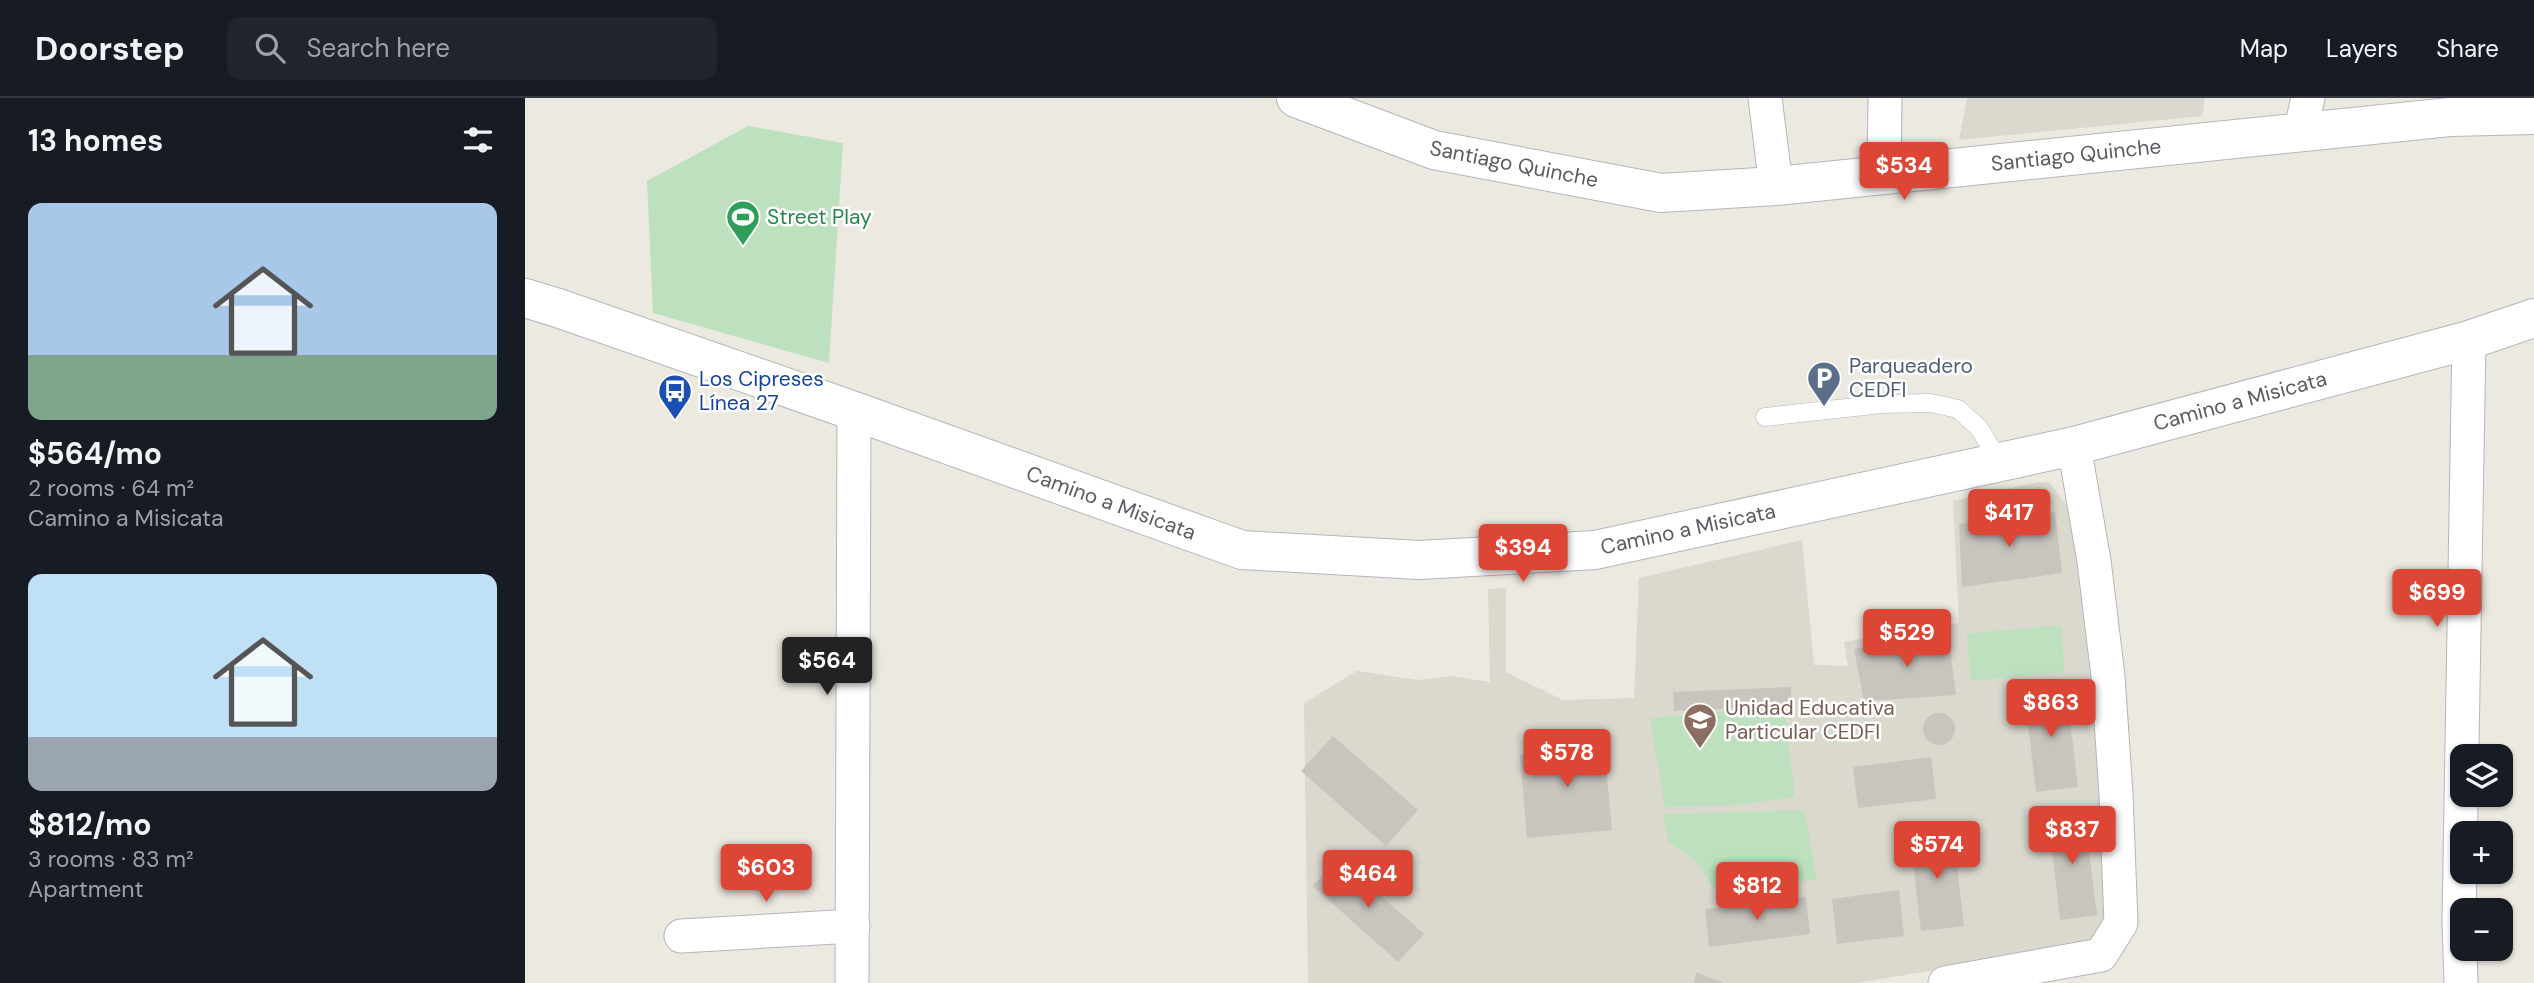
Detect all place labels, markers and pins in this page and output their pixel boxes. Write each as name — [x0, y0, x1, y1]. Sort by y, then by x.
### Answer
pin: $534 — [1863, 142, 1945, 202]
sports icon: Street Play — [724, 198, 762, 247]
place label: Street Play — [767, 203, 872, 231]
place label: Parqueadero CEDFI — [1849, 352, 1973, 404]
parking icon: Parqueadero CEDFI — [1805, 359, 1843, 408]
place label: Los Cipreses Línea 27 — [699, 365, 824, 417]
bus stop icon: Los Cipreses Línea 27 — [656, 372, 694, 421]
pin: $417 — [1968, 490, 2050, 549]
pin: $394 — [1482, 524, 1564, 584]
pin: $699 — [2396, 570, 2478, 629]
pin: $529 — [1866, 610, 1948, 669]
pin: $564 — [786, 638, 868, 697]
pin: $863 — [2010, 680, 2092, 739]
place label: Unidad Educativa Particular CEDFI — [1725, 694, 1895, 746]
school or university icon: Unidad Educativa Particular CEDFI — [1681, 701, 1719, 750]
pin: $578 — [1526, 730, 1608, 789]
pin: $837 — [2031, 806, 2113, 866]
pin: $574 — [1896, 822, 1978, 881]
pin: $603 — [725, 844, 807, 904]
pin: $464 — [1327, 850, 1409, 910]
pin: $812 — [1716, 862, 1798, 922]

